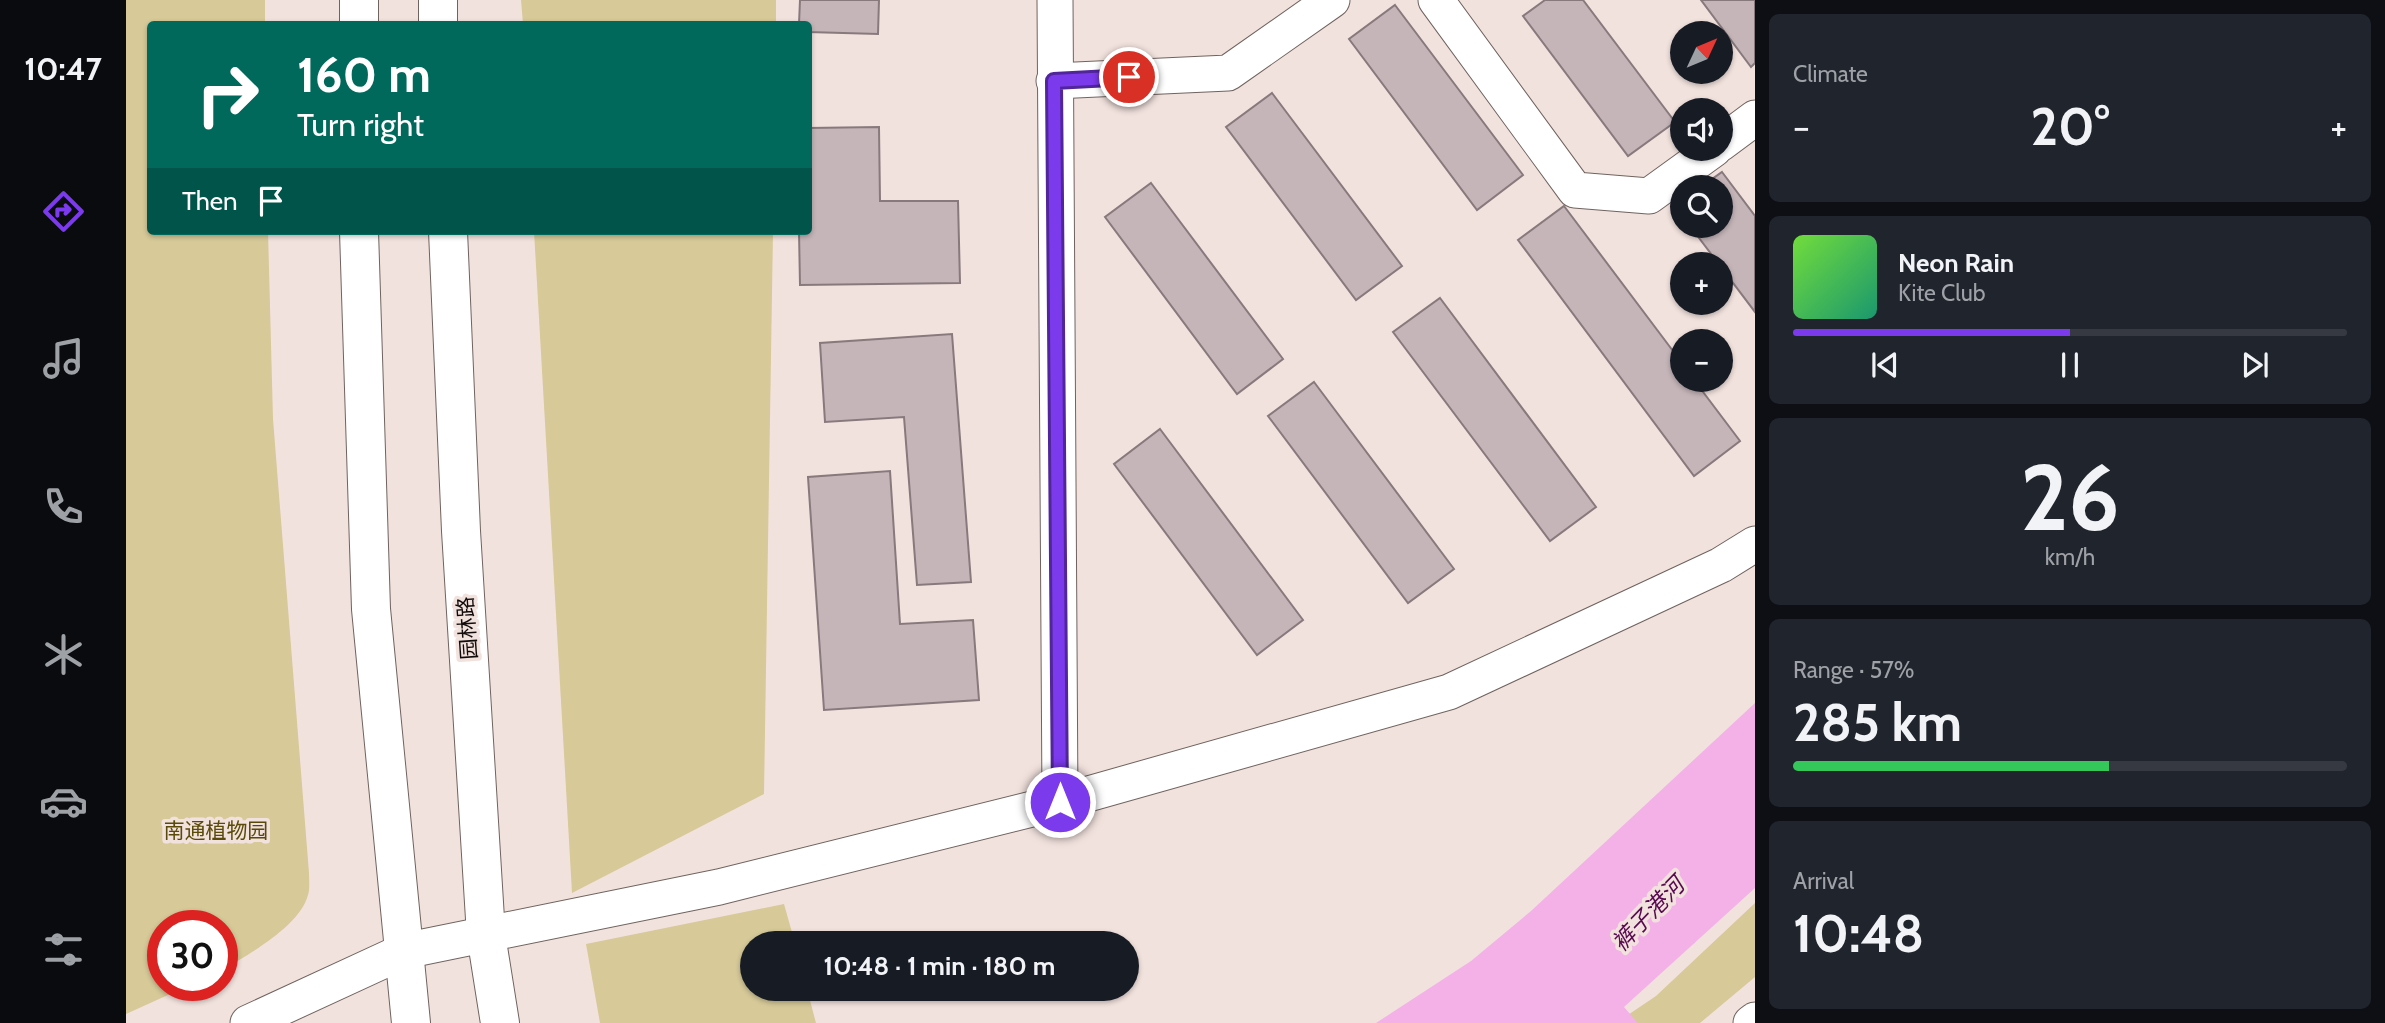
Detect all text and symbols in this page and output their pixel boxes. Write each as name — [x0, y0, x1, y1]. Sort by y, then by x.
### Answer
north arrow — [1670, 21, 1732, 84]
map controls — [1670, 21, 1733, 392]
text: 160 m — [297, 45, 431, 104]
pin — [1099, 47, 1159, 107]
text: 10:47 — [24, 49, 102, 88]
icon: right — [182, 49, 273, 140]
icon: arrive — [1110, 58, 1148, 96]
text: Climate — [1793, 60, 1868, 88]
text: 20° — [2030, 95, 2110, 158]
button: sound — [1670, 98, 1733, 161]
text: − — [1793, 103, 1810, 150]
text: + — [2330, 103, 2347, 150]
text: Turn right — [297, 105, 424, 144]
button: search — [1670, 175, 1733, 238]
icon: arrive — [252, 182, 290, 220]
text: Then — [182, 185, 238, 217]
icon: directions — [39, 187, 88, 236]
text: Neon Rain — [1898, 247, 2014, 279]
button: + — [1670, 252, 1733, 315]
text: Kite Club — [1898, 279, 1985, 307]
button: − — [1670, 329, 1733, 392]
icon: music — [39, 334, 88, 383]
icon: previous — [1866, 346, 1904, 384]
icon: pause — [2051, 346, 2089, 384]
icon: next — [2236, 346, 2274, 384]
text: 26 — [2020, 442, 2120, 553]
icon: phone — [39, 482, 88, 531]
text: km/h — [2045, 543, 2095, 571]
street label: 园林路 — [452, 596, 482, 660]
icon: climate — [39, 630, 88, 679]
text: Range · 57% — [1793, 656, 1914, 684]
text: 285 km — [1793, 691, 1962, 754]
position arrow — [1023, 765, 1097, 839]
icon: car — [39, 777, 88, 826]
park label: 南通植物园 — [164, 818, 269, 843]
text: Arrival — [1793, 867, 1854, 895]
water label: 裤子港河 — [1606, 868, 1693, 957]
text: 10:48 — [1793, 902, 1924, 965]
speed limit sign: 30 — [147, 910, 238, 1001]
icon: filters — [39, 925, 88, 974]
text: 10:48 · 1 min · 180 m — [824, 950, 1055, 982]

